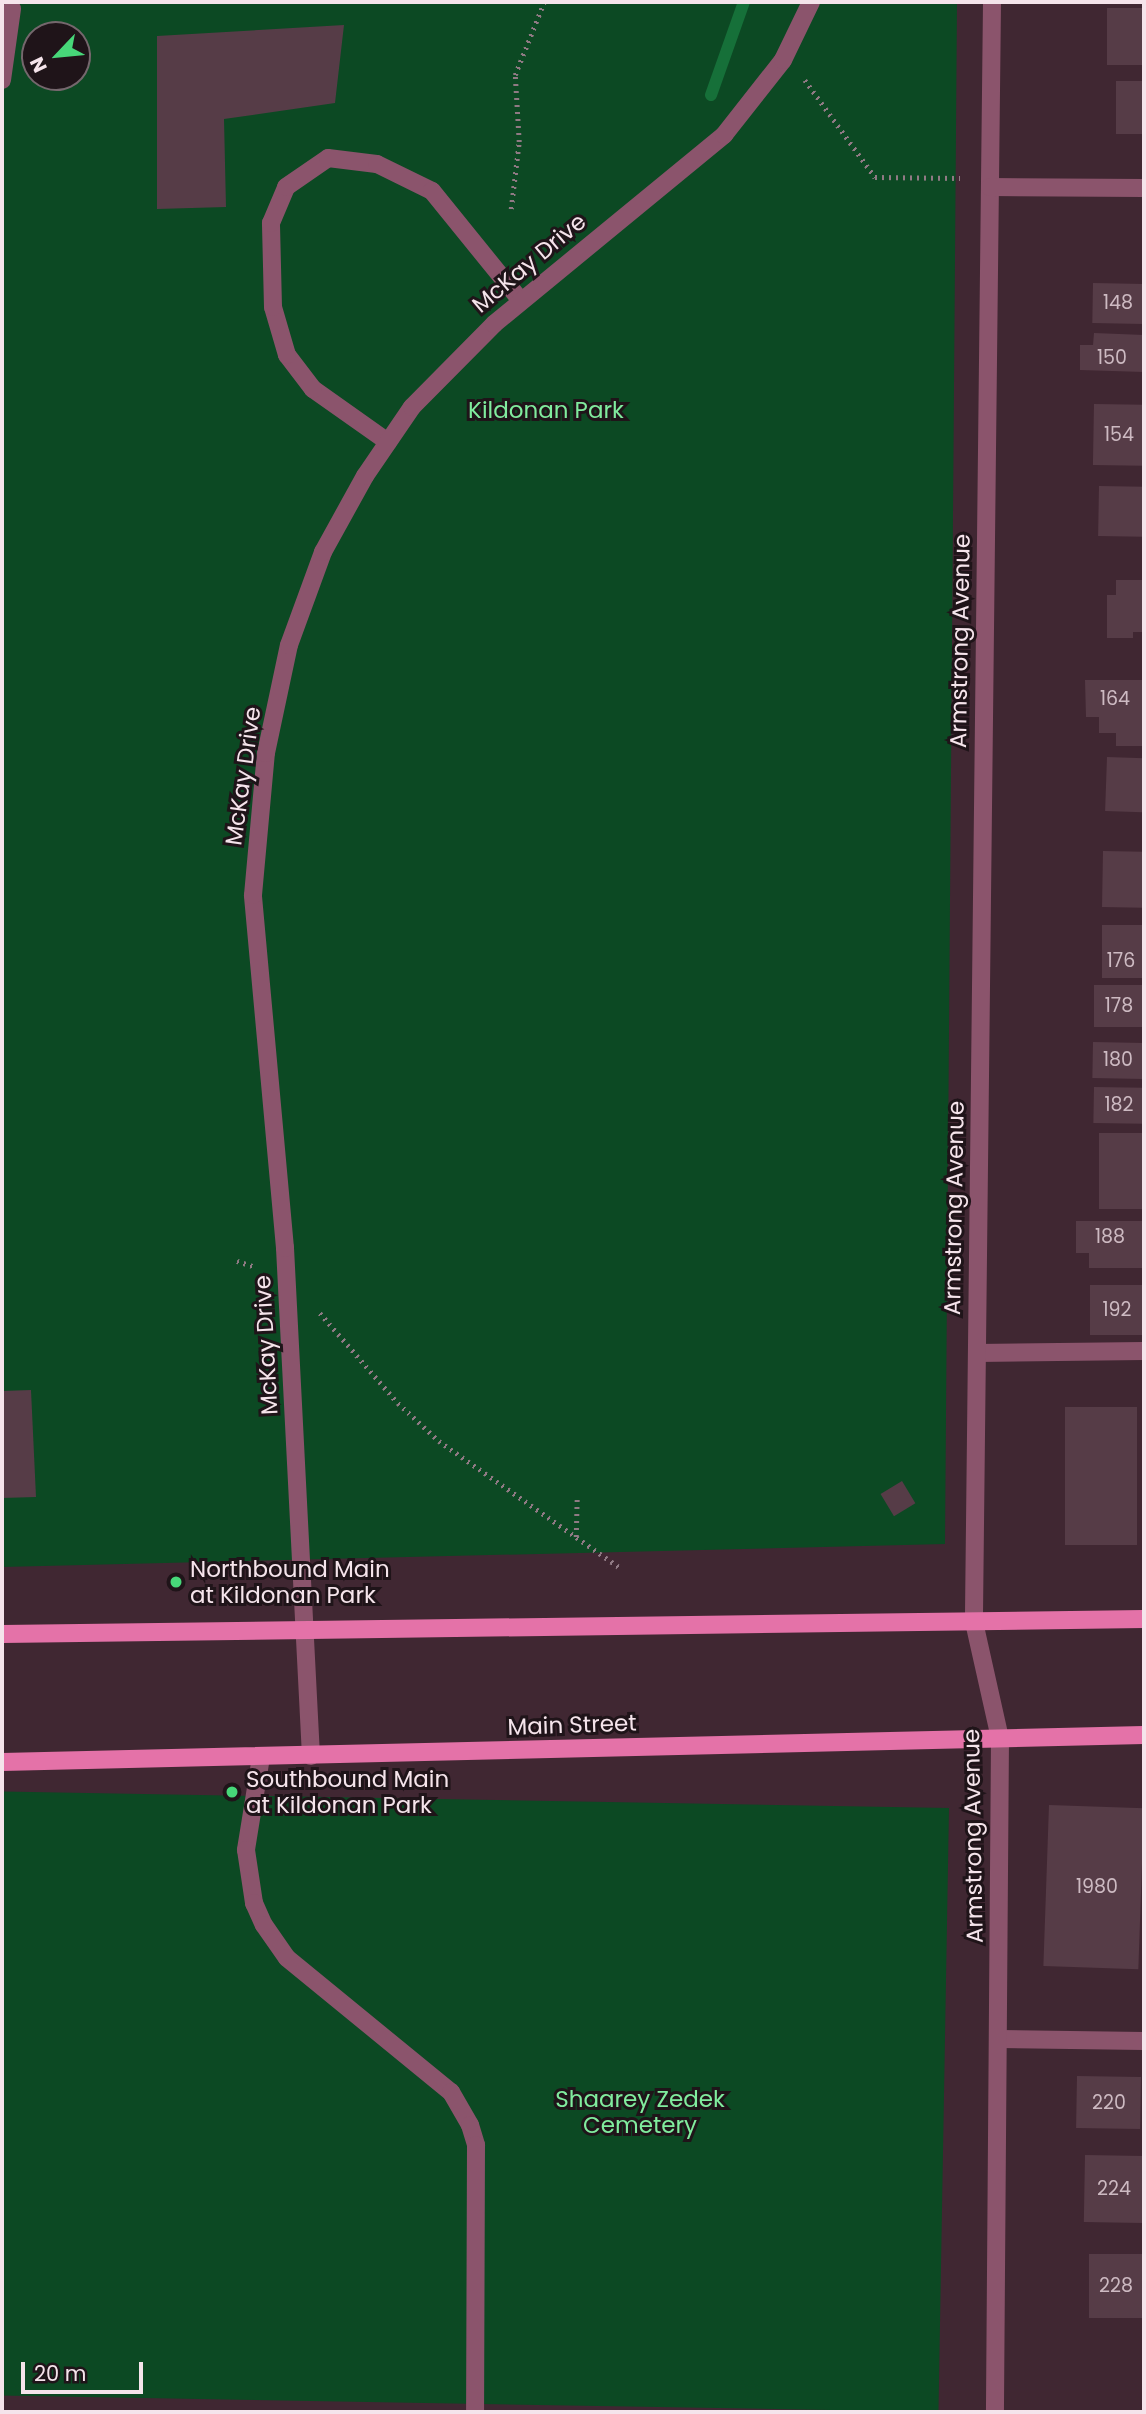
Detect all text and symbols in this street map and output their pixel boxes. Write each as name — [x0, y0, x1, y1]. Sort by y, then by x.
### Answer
north arrow — [21, 21, 91, 91]
text: N — [23, 52, 54, 77]
street label: McKay Drive — [467, 207, 591, 319]
house number: 148 — [1103, 292, 1133, 314]
house number: 150 — [1097, 347, 1127, 369]
park label: Kildonan Park — [468, 396, 624, 424]
house number: 154 — [1104, 424, 1134, 446]
street label: Armstrong Avenue — [944, 534, 976, 748]
house number: 164 — [1100, 688, 1130, 710]
street label: McKay Drive — [220, 705, 266, 847]
house number: 176 — [1107, 950, 1135, 972]
house number: 178 — [1105, 995, 1133, 1017]
house number: 180 — [1103, 1049, 1133, 1071]
house number: 182 — [1105, 1094, 1133, 1116]
street label: Armstrong Avenue — [938, 1101, 970, 1315]
house number: 188 — [1095, 1226, 1125, 1248]
street label: McKay Drive — [249, 1274, 283, 1416]
house number: 192 — [1103, 1299, 1131, 1321]
place label: Northbound Main at Kildonan Park — [190, 1555, 390, 1609]
marker: Northbound Main at Kildonan Park — [168, 1574, 184, 1590]
street label: Main Street — [507, 1709, 637, 1741]
street label: Armstrong Avenue — [957, 1729, 989, 1943]
place label: Southbound Main at Kildonan Park — [246, 1765, 449, 1819]
marker: Southbound Main at Kildonan Park — [224, 1784, 240, 1800]
house number: 1980 — [1076, 1876, 1118, 1898]
park label: Shaarey Zedek Cemetery — [555, 2085, 725, 2139]
house number: 220 — [1092, 2092, 1126, 2114]
house number: 224 — [1097, 2178, 1131, 2200]
house number: 228 — [1099, 2275, 1133, 2297]
scale bar — [24, 2348, 147, 2392]
text: 20 m — [34, 2359, 87, 2388]

